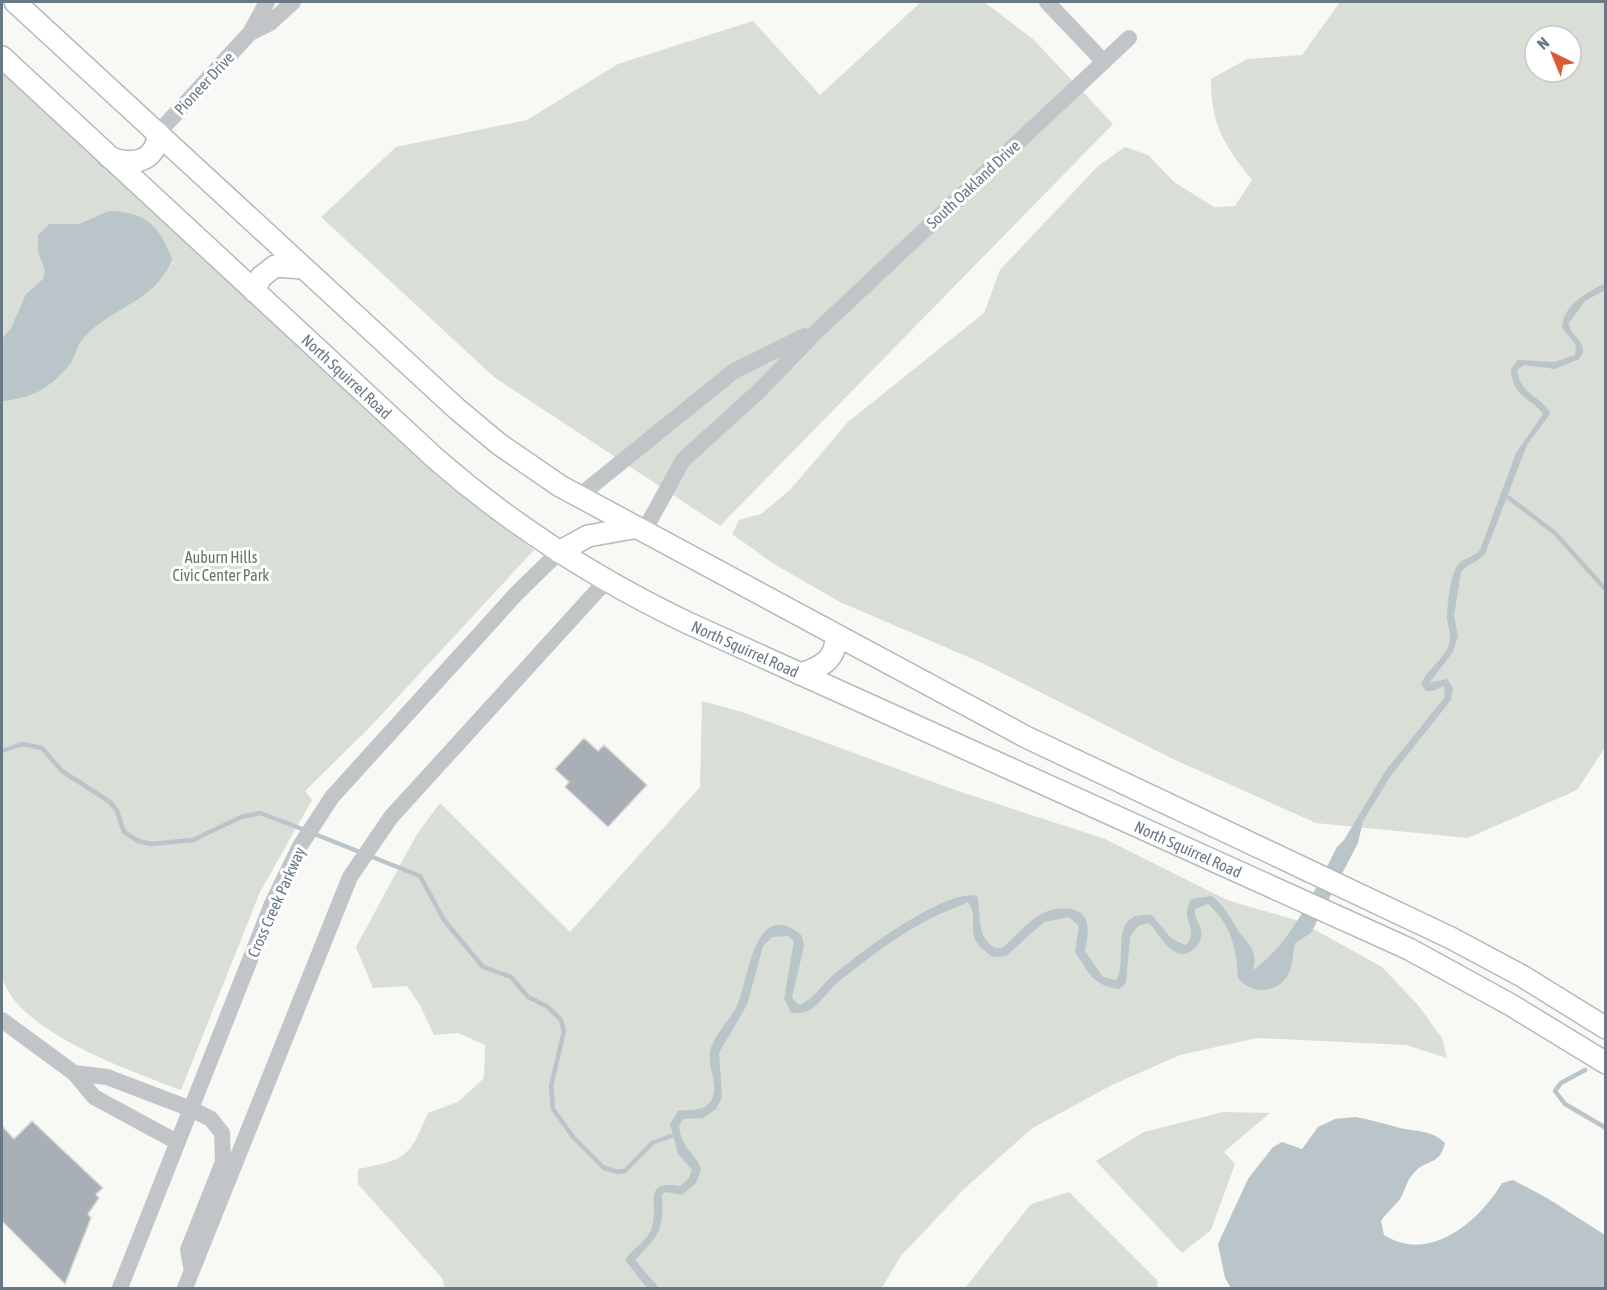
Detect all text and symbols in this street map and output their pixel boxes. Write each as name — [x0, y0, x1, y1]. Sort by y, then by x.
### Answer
north arrow — [1523, 24, 1583, 84]
text: N — [1533, 33, 1552, 53]
street label: Pioneer Drive — [171, 48, 237, 118]
street label: South Oakland Drive — [923, 136, 1023, 232]
street label: North Squirrel Road — [298, 330, 395, 422]
park label: Auburn Hills Civic Center Park — [173, 548, 269, 584]
street label: North Squirrel Road — [689, 617, 802, 681]
street label: North Squirrel Road — [1132, 817, 1244, 881]
street label: Cross Creek Parkway — [244, 844, 309, 960]

